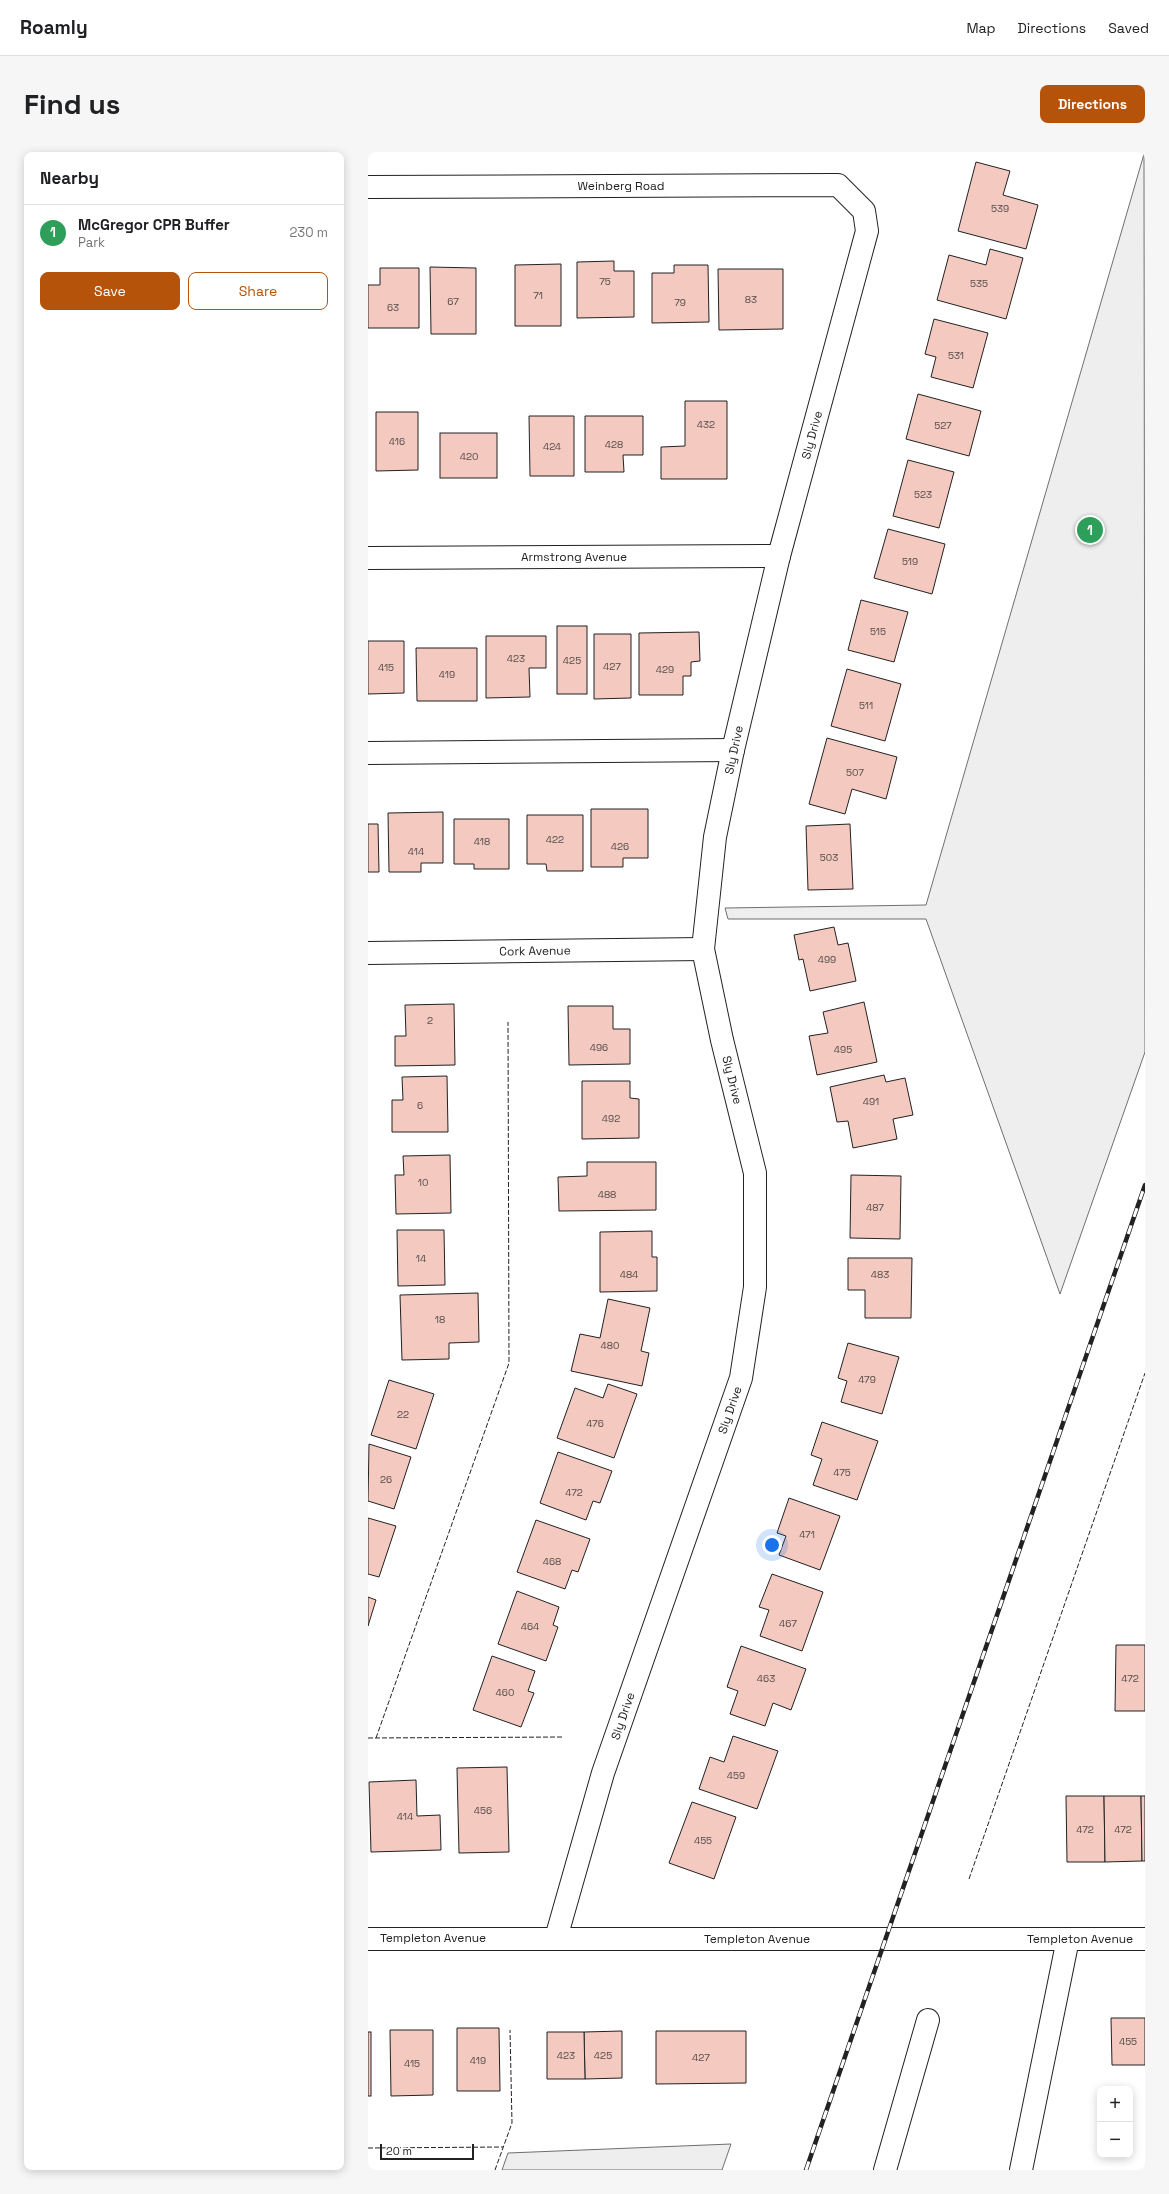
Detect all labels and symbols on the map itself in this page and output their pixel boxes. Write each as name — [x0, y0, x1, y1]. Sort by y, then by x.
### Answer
street label: Weinberg Road — [577, 178, 665, 194]
house number: 539 — [991, 202, 1009, 215]
house number: 75 — [599, 275, 611, 288]
house number: 535 — [970, 277, 988, 290]
house number: 71 — [533, 289, 543, 302]
house number: 83 — [745, 293, 757, 306]
house number: 67 — [447, 295, 459, 308]
house number: 79 — [674, 296, 686, 309]
house number: 63 — [387, 301, 399, 314]
house number: 531 — [948, 349, 964, 362]
street label: Sly Drive — [798, 409, 826, 461]
house number: 432 — [697, 418, 715, 431]
house number: 527 — [934, 419, 952, 432]
house number: 416 — [389, 435, 405, 448]
house number: 428 — [605, 438, 623, 451]
house number: 424 — [543, 440, 561, 453]
house number: 420 — [460, 450, 478, 463]
house number: 523 — [914, 488, 932, 501]
pin: 1 — [1077, 515, 1103, 545]
street label: Armstrong Avenue — [521, 549, 627, 565]
house number: 519 — [902, 555, 918, 568]
house number: 515 — [870, 625, 886, 638]
house number: 423 — [507, 652, 525, 665]
house number: 425 — [563, 654, 581, 667]
house number: 427 — [603, 660, 621, 673]
house number: 415 — [378, 661, 394, 674]
house number: 429 — [656, 663, 674, 676]
house number: 419 — [439, 668, 455, 681]
house number: 511 — [859, 699, 873, 712]
street label: Sly Drive — [721, 724, 747, 776]
house number: 507 — [846, 766, 864, 779]
house number: 422 — [546, 833, 564, 846]
house number: 418 — [474, 835, 490, 848]
house number: 426 — [611, 840, 629, 853]
house number: 414 — [408, 845, 424, 858]
house number: 503 — [820, 851, 838, 864]
street label: Cork Avenue — [499, 942, 571, 960]
house number: 499 — [818, 953, 836, 966]
house number: 2 — [427, 1014, 433, 1027]
house number: 496 — [590, 1041, 608, 1054]
house number: 495 — [834, 1043, 852, 1056]
street label: Sly Drive — [718, 1054, 746, 1106]
house number: 491 — [863, 1095, 879, 1108]
house number: 6 — [417, 1099, 423, 1112]
house number: 492 — [602, 1112, 620, 1125]
house number: 10 — [418, 1176, 428, 1189]
house number: 488 — [598, 1188, 616, 1201]
house number: 487 — [866, 1201, 884, 1214]
house number: 14 — [416, 1252, 426, 1265]
house number: 484 — [620, 1268, 638, 1281]
house number: 483 — [871, 1268, 889, 1281]
house number: 18 — [435, 1313, 445, 1326]
house number: 480 — [601, 1339, 619, 1352]
house number: 479 — [858, 1373, 876, 1386]
street label: Sly Drive — [714, 1384, 746, 1436]
house number: 22 — [397, 1408, 409, 1421]
house number: 476 — [586, 1417, 604, 1430]
house number: 475 — [833, 1466, 851, 1479]
house number: 26 — [380, 1473, 392, 1486]
house number: 472 — [565, 1486, 583, 1499]
house number: 471 — [799, 1528, 815, 1541]
your location — [762, 1535, 782, 1555]
house number: 468 — [543, 1555, 561, 1568]
house number: 467 — [779, 1617, 797, 1630]
house number: 464 — [521, 1620, 539, 1633]
house number: 463 — [757, 1672, 775, 1685]
house number: 472 — [1121, 1672, 1139, 1685]
house number: 460 — [496, 1686, 514, 1699]
street label: Sly Drive — [607, 1690, 639, 1742]
house number: 459 — [727, 1769, 745, 1782]
house number: 456 — [474, 1804, 492, 1817]
house number: 414 — [397, 1810, 413, 1823]
house number: 472 — [1076, 1823, 1094, 1836]
house number: 472 — [1114, 1823, 1132, 1836]
house number: 455 — [694, 1834, 712, 1847]
street label: Templeton Avenue — [380, 1930, 486, 1946]
street label: Templeton Avenue — [704, 1931, 810, 1947]
street label: Templeton Avenue — [1027, 1931, 1133, 1947]
house number: 455 — [1119, 2035, 1137, 2048]
house number: 423 — [557, 2049, 575, 2062]
house number: 425 — [594, 2049, 612, 2062]
house number: 427 — [692, 2051, 710, 2064]
house number: 419 — [470, 2054, 486, 2067]
house number: 415 — [404, 2057, 420, 2070]
scale bar — [380, 2142, 474, 2161]

